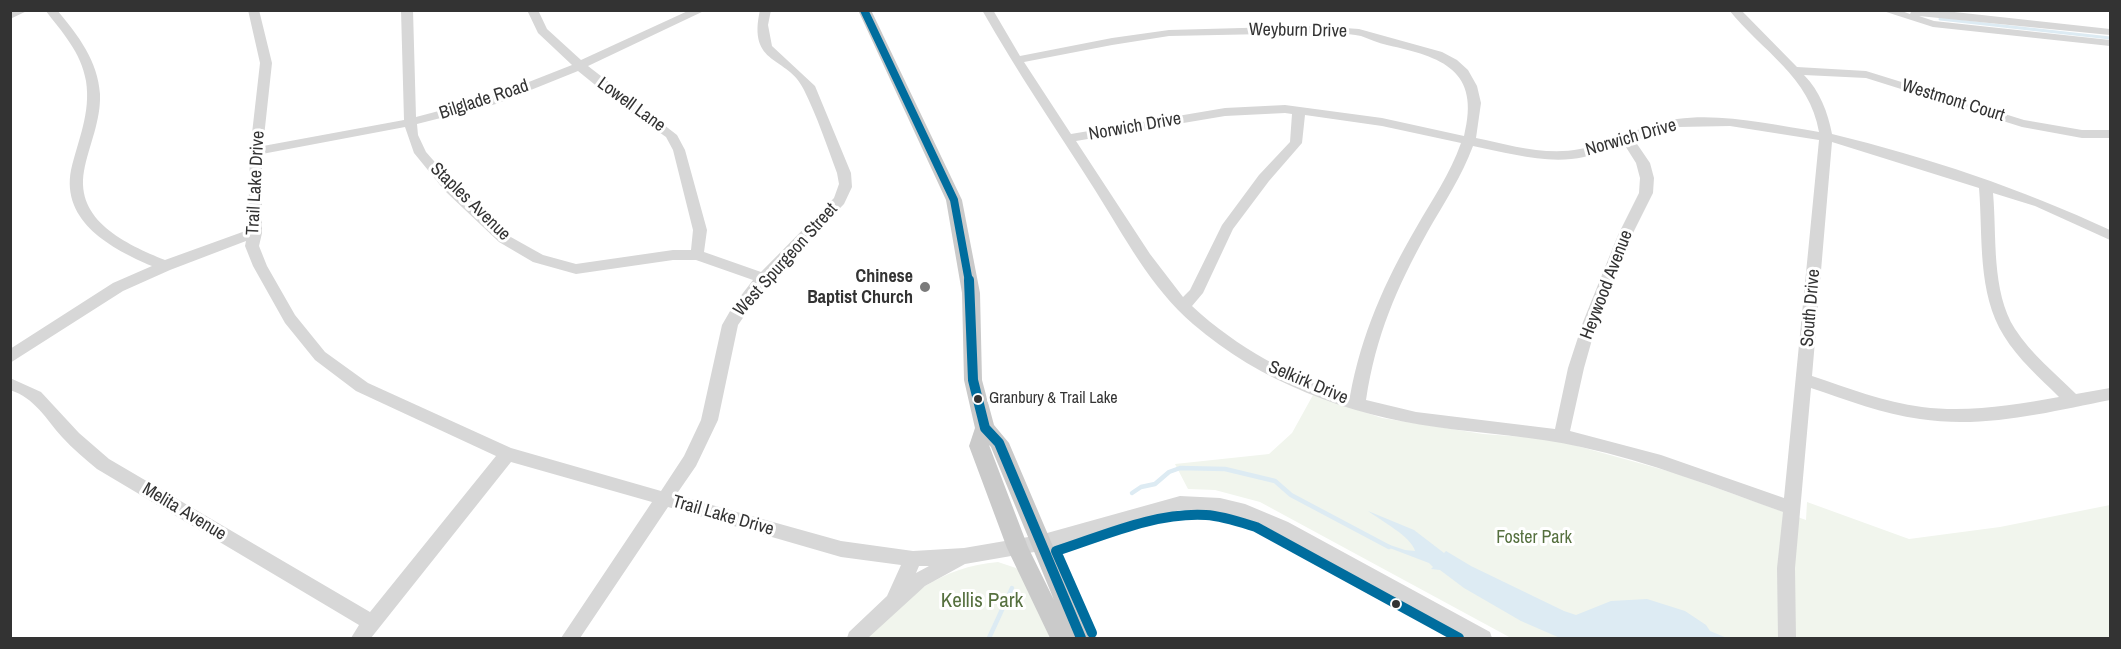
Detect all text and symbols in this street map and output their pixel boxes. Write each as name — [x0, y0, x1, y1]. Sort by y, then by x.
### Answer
street label: Weyburn Drive — [1249, 19, 1347, 43]
street label: Lowell Lane — [593, 73, 669, 137]
street label: Bilglade Road — [437, 75, 531, 125]
street label: Westmont Court — [1899, 75, 2007, 127]
street label: Norwich Drive — [1087, 108, 1183, 146]
street label: Norwich Drive — [1583, 115, 1679, 161]
street label: Trail Lake Drive — [242, 130, 270, 236]
street label: Staples Avenue — [425, 158, 515, 246]
street label: West Spurgeon Street — [729, 199, 843, 321]
street label: Heywood Avenue — [1576, 227, 1638, 343]
place label: Chinese Baptist Church — [807, 266, 913, 308]
street label: South Drive — [1797, 268, 1825, 348]
marker: Chinese Baptist Church — [918, 280, 932, 294]
street label: Selkirk Drive — [1265, 357, 1351, 409]
place label: Granbury & Trail Lake — [989, 389, 1118, 409]
marker: Granbury & Trail Lake — [972, 393, 984, 405]
street label: Melita Avenue — [138, 479, 230, 545]
street label: Trail Lake Drive — [670, 491, 776, 541]
park label: Foster Park — [1496, 527, 1572, 549]
park label: Kellis Park — [941, 588, 1023, 614]
unlabelled marker — [1390, 598, 1402, 610]

